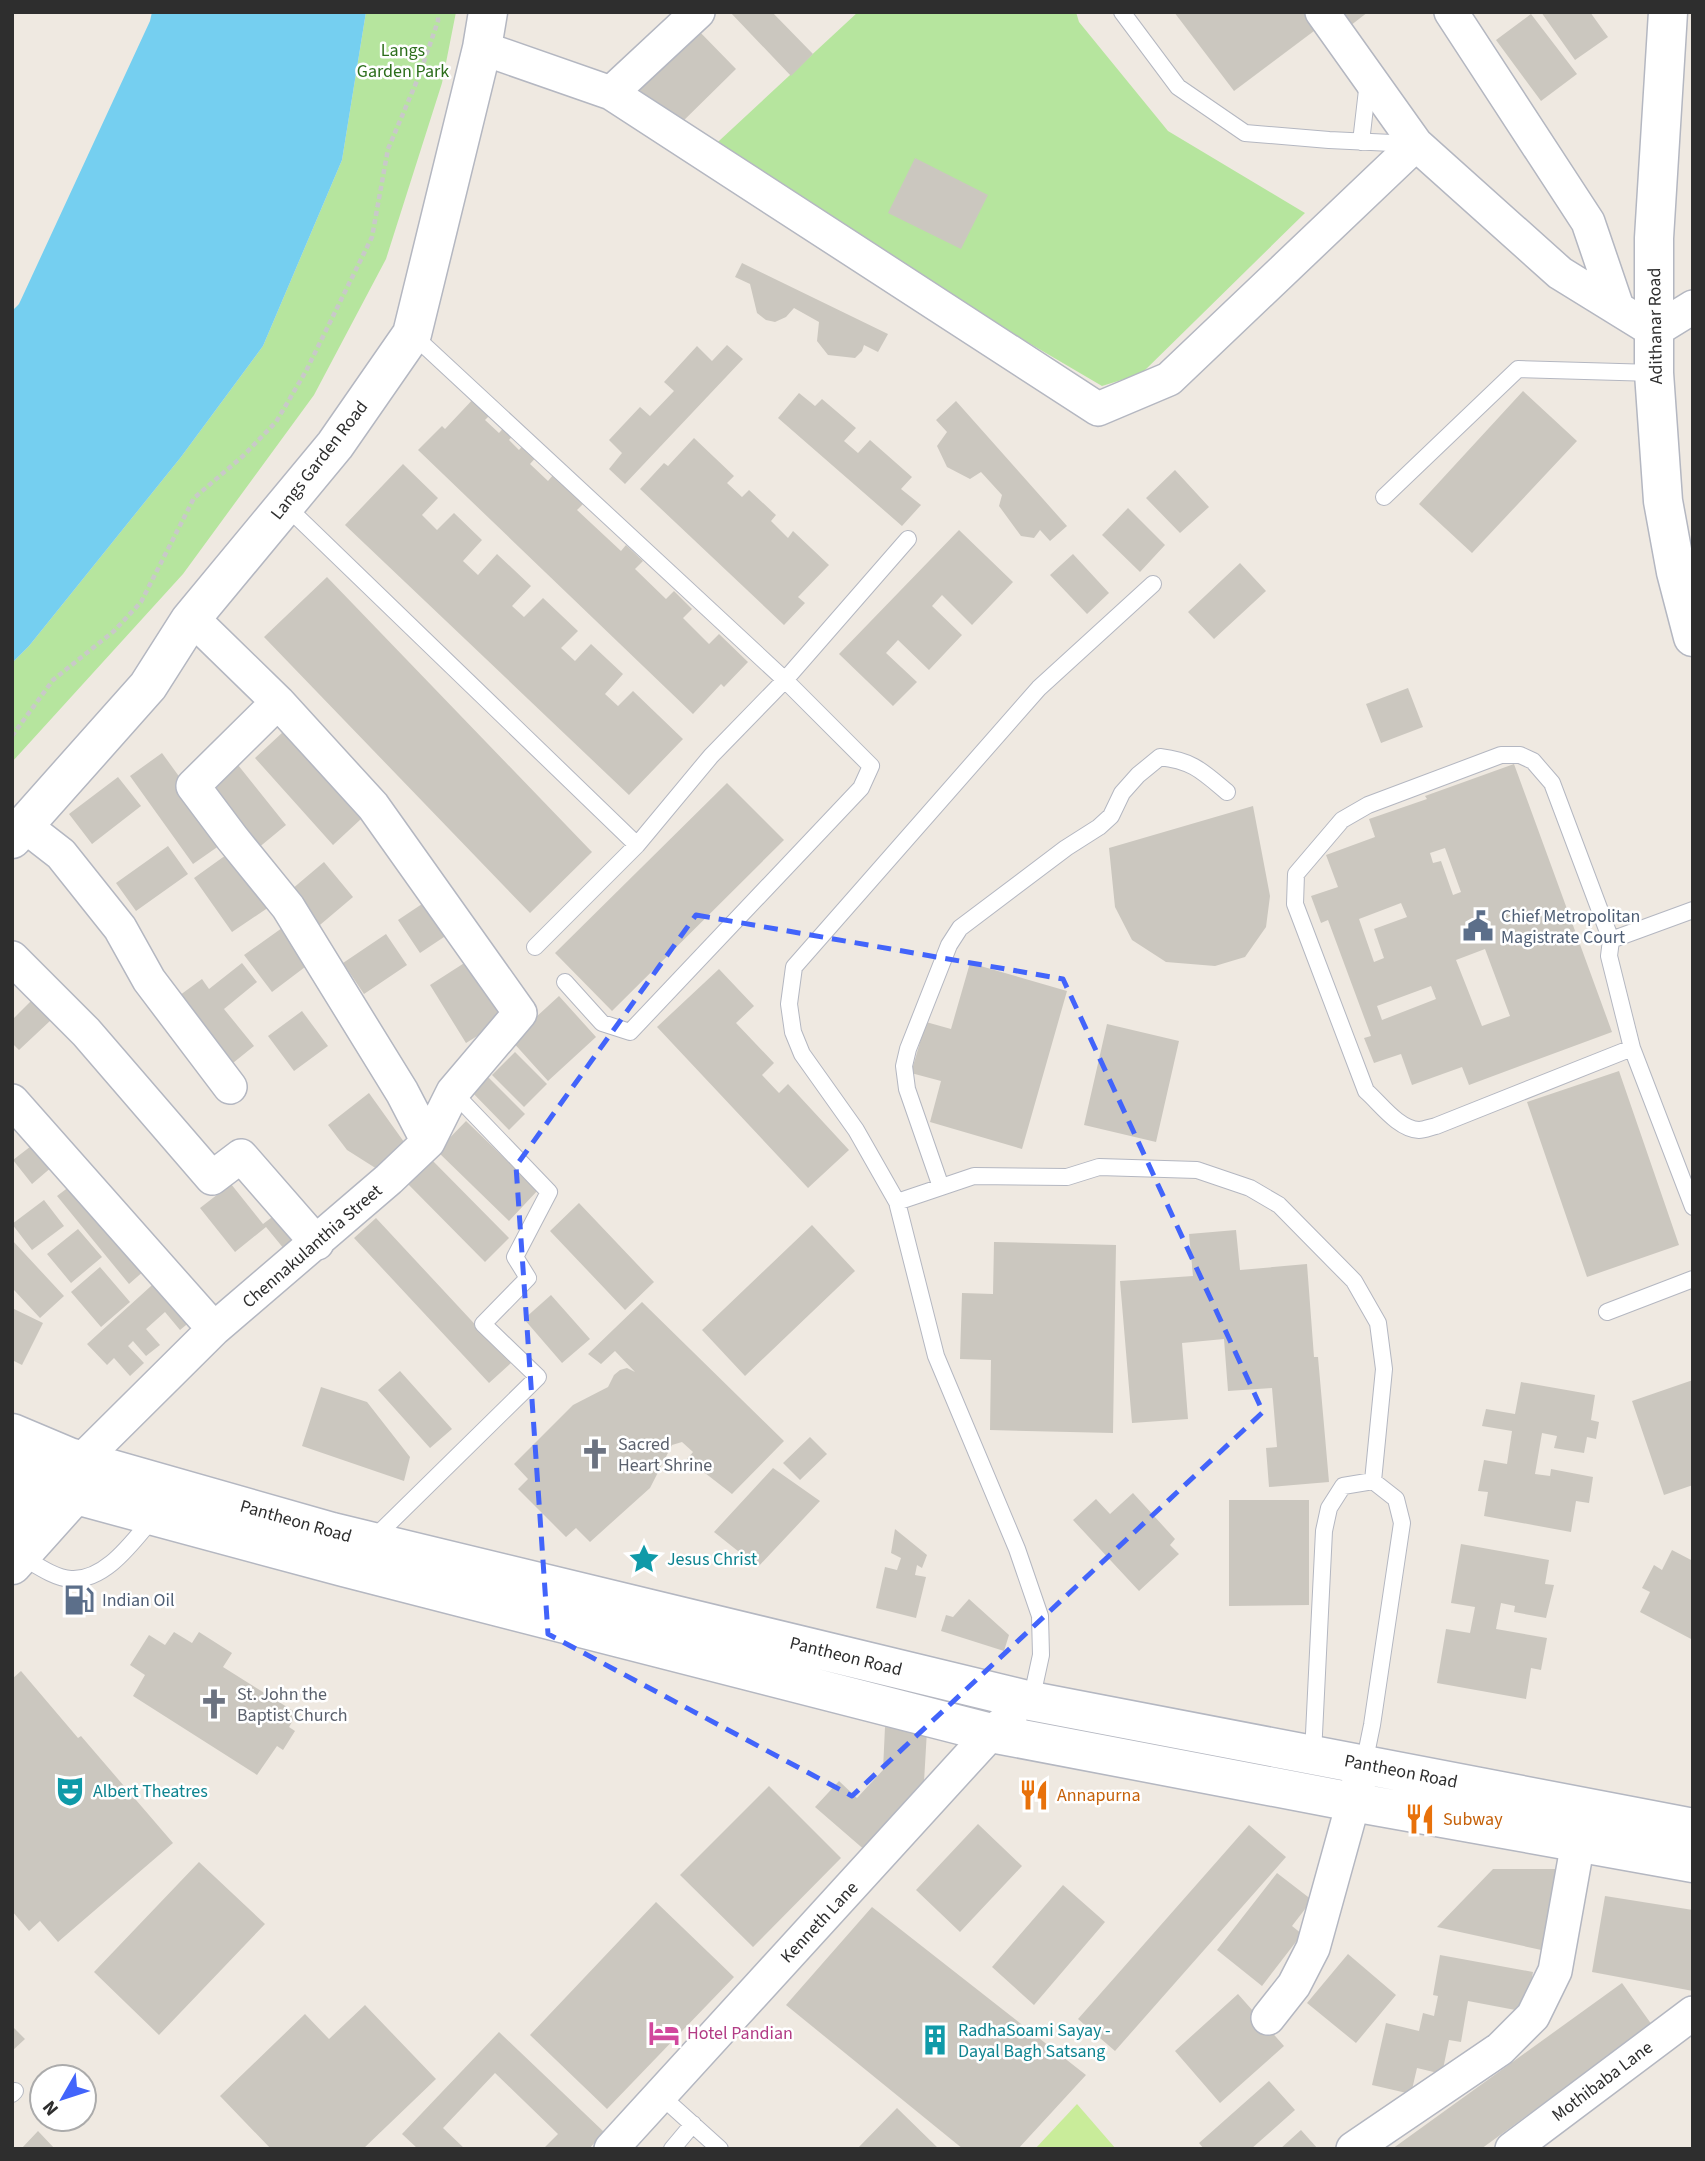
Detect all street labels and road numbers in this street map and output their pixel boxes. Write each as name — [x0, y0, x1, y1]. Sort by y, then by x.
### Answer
street label: Adithanar Road — [1642, 268, 1669, 384]
street label: Langs Garden Road — [265, 395, 374, 525]
street label: Chennakulanthia Street — [237, 1179, 388, 1314]
street label: Pantheon Road — [237, 1494, 355, 1549]
street label: Pantheon Road — [787, 1630, 905, 1683]
street label: Pantheon Road — [1342, 1748, 1460, 1795]
street label: Kenneth Lane — [775, 1876, 864, 1969]
street label: Mothibaba Lane — [1547, 2035, 1658, 2128]

